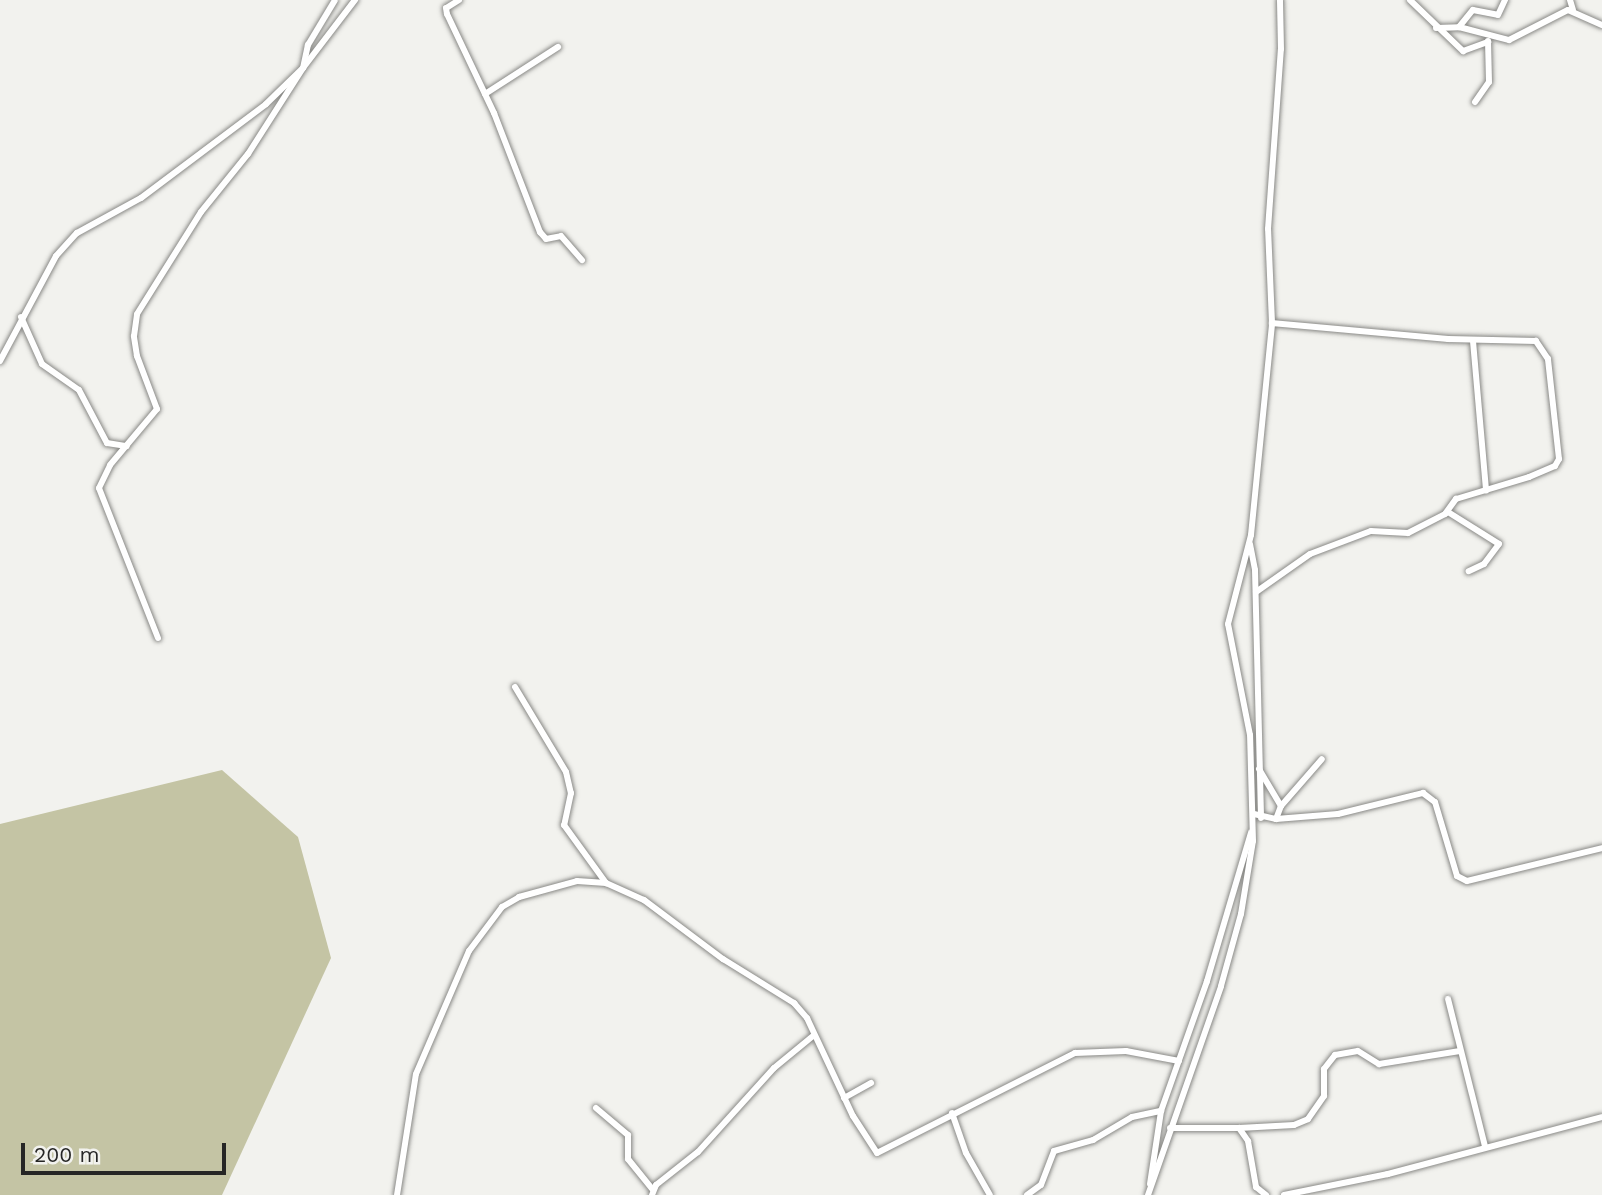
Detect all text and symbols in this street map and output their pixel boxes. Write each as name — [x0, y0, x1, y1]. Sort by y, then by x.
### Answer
scale bar — [24, 1128, 229, 1172]
text: 200 m — [34, 1142, 100, 1167]

